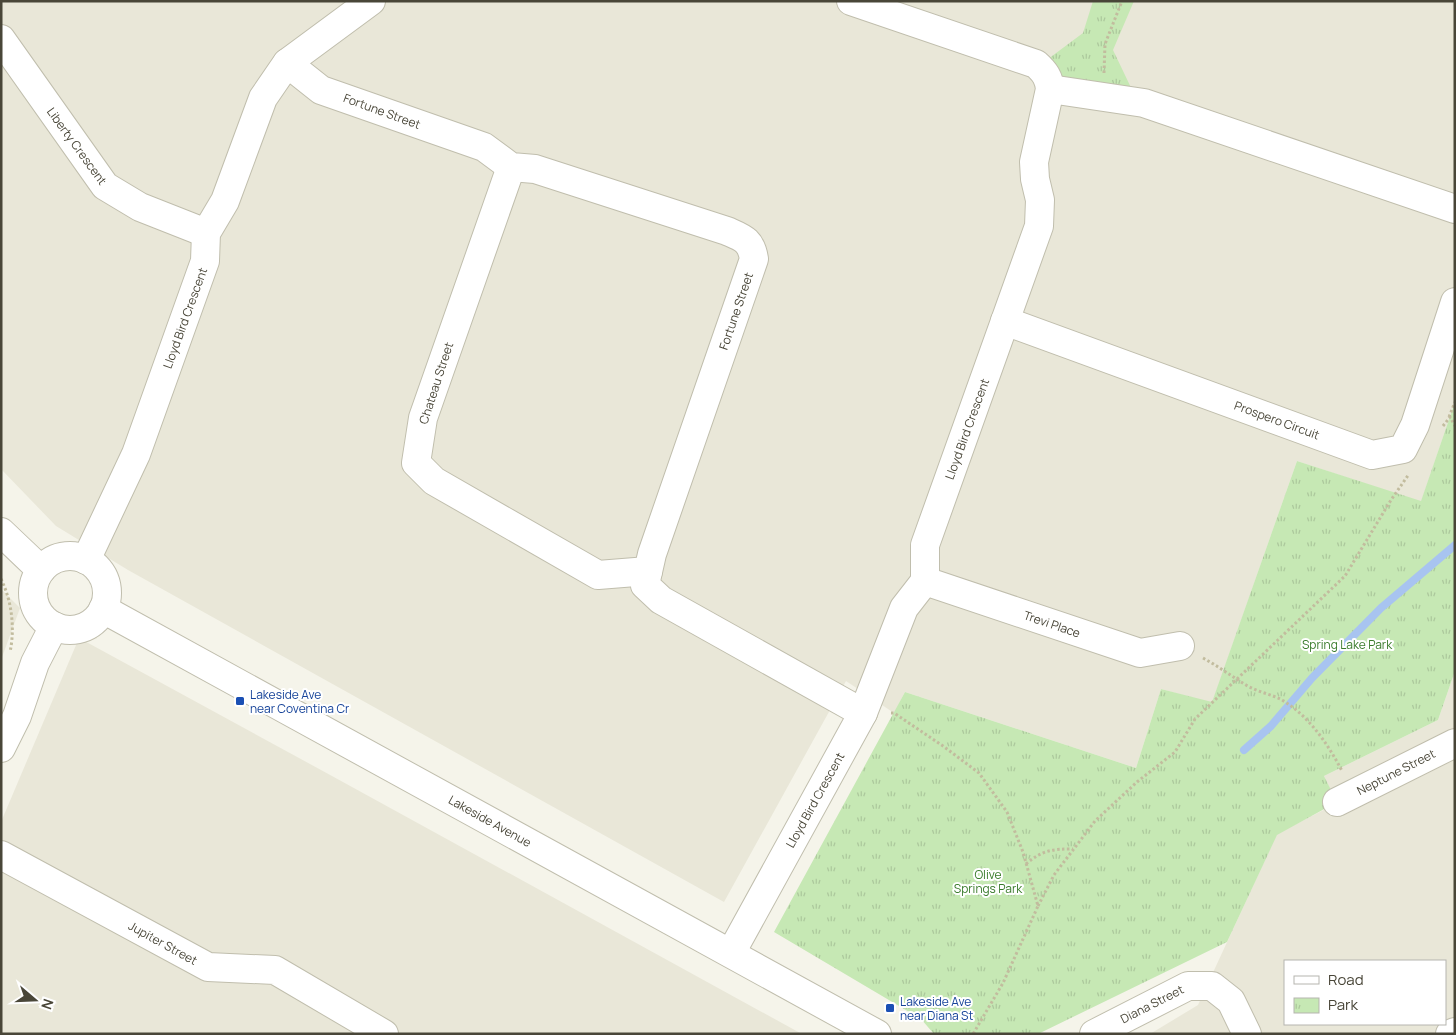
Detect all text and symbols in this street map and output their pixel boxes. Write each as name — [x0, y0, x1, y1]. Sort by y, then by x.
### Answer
street label: Fortune Street — [341, 89, 423, 133]
street label: Liberty Crescent — [43, 104, 111, 188]
street label: Lloyd Bird Crescent — [159, 265, 211, 371]
street label: Fortune Street — [715, 270, 757, 352]
street label: Chateau Street — [415, 340, 457, 426]
street label: Lloyd Bird Crescent — [941, 376, 993, 482]
street label: Prospero Circuit — [1232, 397, 1322, 443]
street label: Trevi Place — [1021, 606, 1083, 642]
park label: Spring Lake Park — [1302, 636, 1393, 653]
place label: Lakeside Ave near Coventina Cr — [250, 686, 350, 717]
marker: Lakeside Ave near Coventina Cr — [234, 695, 246, 707]
street label: Neptune Street — [1354, 745, 1438, 799]
street label: Lloyd Bird Crescent — [782, 749, 848, 851]
street label: Lakeside Avenue — [445, 791, 535, 851]
park label: Olive Springs Park — [954, 866, 1023, 897]
street label: Jupiter Street — [126, 917, 201, 969]
legend — [1284, 960, 1446, 1025]
text: Road — [1328, 969, 1364, 990]
north arrow — [10, 975, 60, 1025]
street label: Diana Street — [1117, 981, 1187, 1027]
place label: Lakeside Ave near Diana St — [900, 993, 973, 1024]
text: Park — [1328, 994, 1358, 1015]
text: N — [37, 997, 58, 1012]
marker: Lakeside Ave near Diana St — [884, 1002, 896, 1014]

